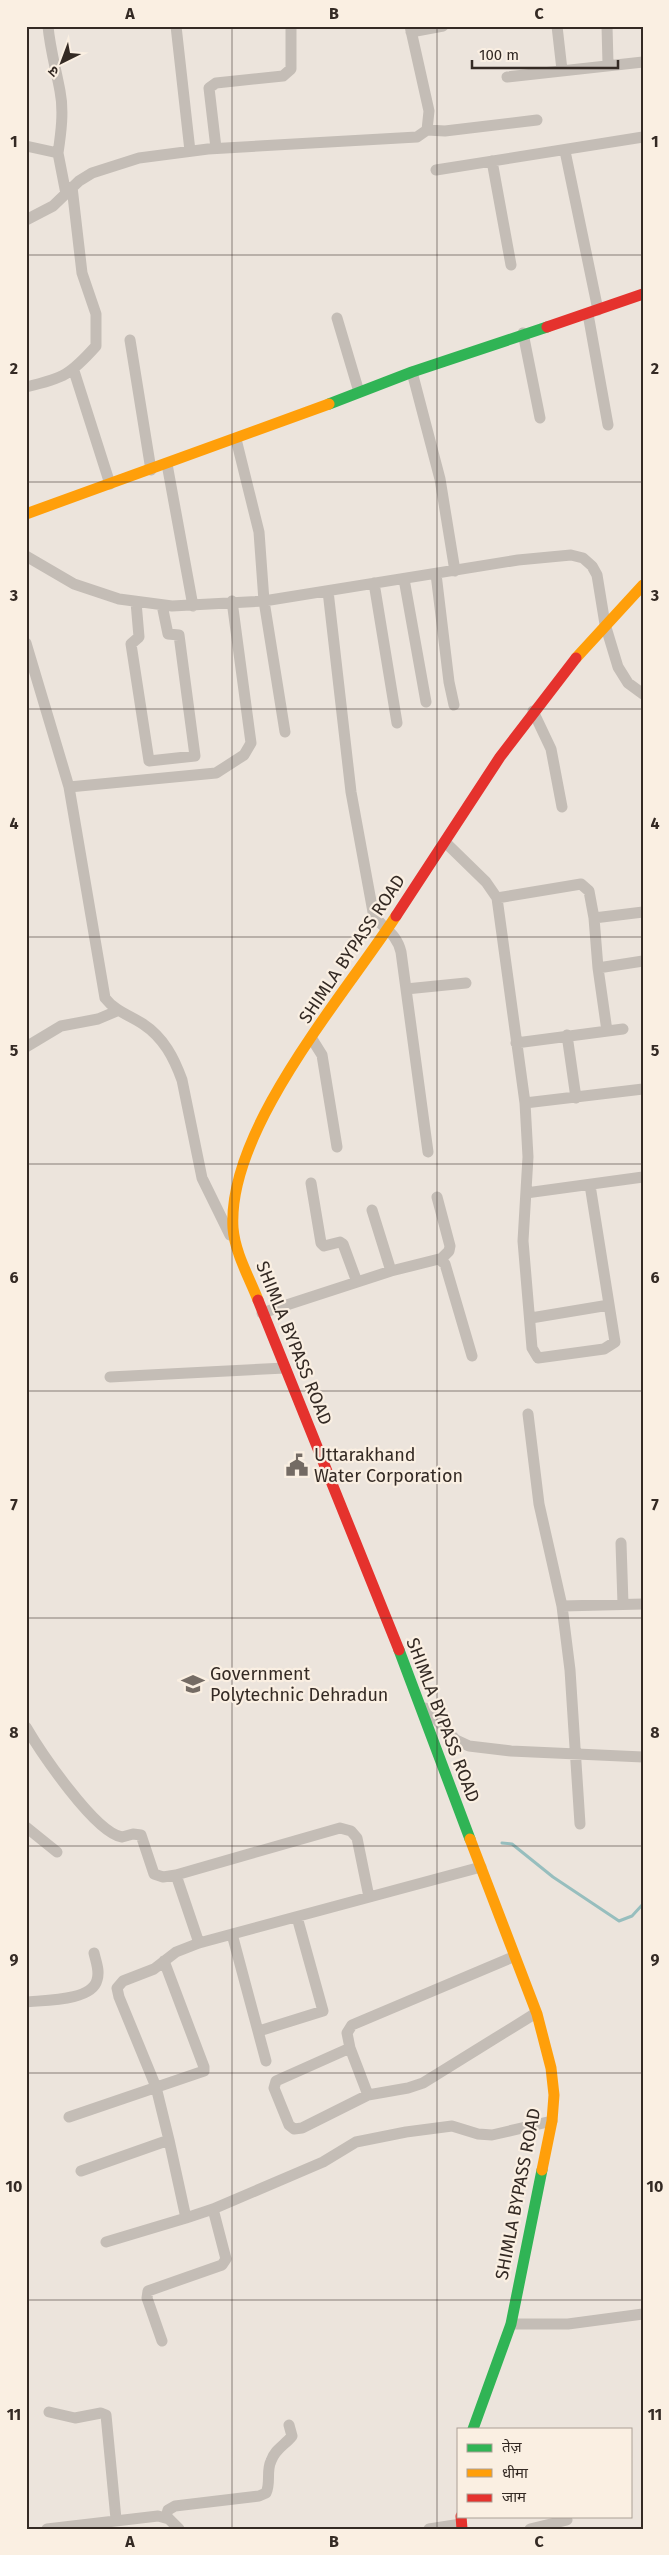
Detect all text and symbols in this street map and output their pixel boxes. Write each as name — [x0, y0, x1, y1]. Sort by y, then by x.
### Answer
text: A — [124, 4, 135, 23]
text: B — [329, 4, 339, 23]
text: C — [534, 4, 544, 23]
north arrow — [38, 38, 88, 88]
scale bar — [472, 38, 618, 70]
text: 100 m — [479, 46, 519, 64]
text: उ — [44, 62, 62, 80]
text: 1 — [10, 132, 18, 151]
text: 1 — [651, 132, 659, 151]
text: 2 — [10, 359, 18, 378]
text: 2 — [651, 359, 659, 378]
text: 3 — [9, 586, 18, 605]
text: 3 — [650, 586, 659, 605]
text: 4 — [9, 814, 19, 833]
text: 4 — [650, 814, 660, 833]
street label: SHIMLA BYPASS ROAD — [294, 870, 410, 1028]
text: 5 — [10, 1041, 19, 1060]
text: 5 — [651, 1041, 660, 1060]
street label: SHIMLA BYPASS ROAD — [251, 1258, 337, 1428]
text: 6 — [9, 1268, 19, 1287]
text: 6 — [650, 1268, 660, 1287]
place label: Uttarakhand Water Corporation — [314, 1444, 463, 1487]
public building icon: Uttarakhand Water Corporation — [284, 1452, 310, 1478]
text: 7 — [10, 1495, 18, 1514]
text: 7 — [651, 1495, 659, 1514]
street label: SHIMLA BYPASS ROAD — [401, 1635, 485, 1805]
place label: Government Polytechnic Dehradun — [210, 1663, 388, 1706]
school or university icon: Government Polytechnic Dehradun — [180, 1671, 206, 1697]
text: 8 — [9, 1723, 19, 1742]
text: 8 — [650, 1723, 660, 1742]
text: 9 — [10, 1950, 19, 1969]
text: 9 — [651, 1950, 660, 1969]
street label: SHIMLA BYPASS ROAD — [491, 2106, 545, 2282]
text: 10 — [6, 2177, 22, 2196]
text: 10 — [647, 2177, 663, 2196]
text: 11 — [7, 2405, 21, 2424]
text: 11 — [648, 2405, 662, 2424]
legend — [457, 2428, 632, 2518]
text: तेज़ — [502, 2438, 523, 2456]
text: धीमा — [502, 2464, 529, 2482]
text: जाम — [502, 2488, 527, 2506]
text: A — [124, 2532, 135, 2551]
text: B — [329, 2532, 339, 2551]
text: C — [534, 2532, 544, 2551]

